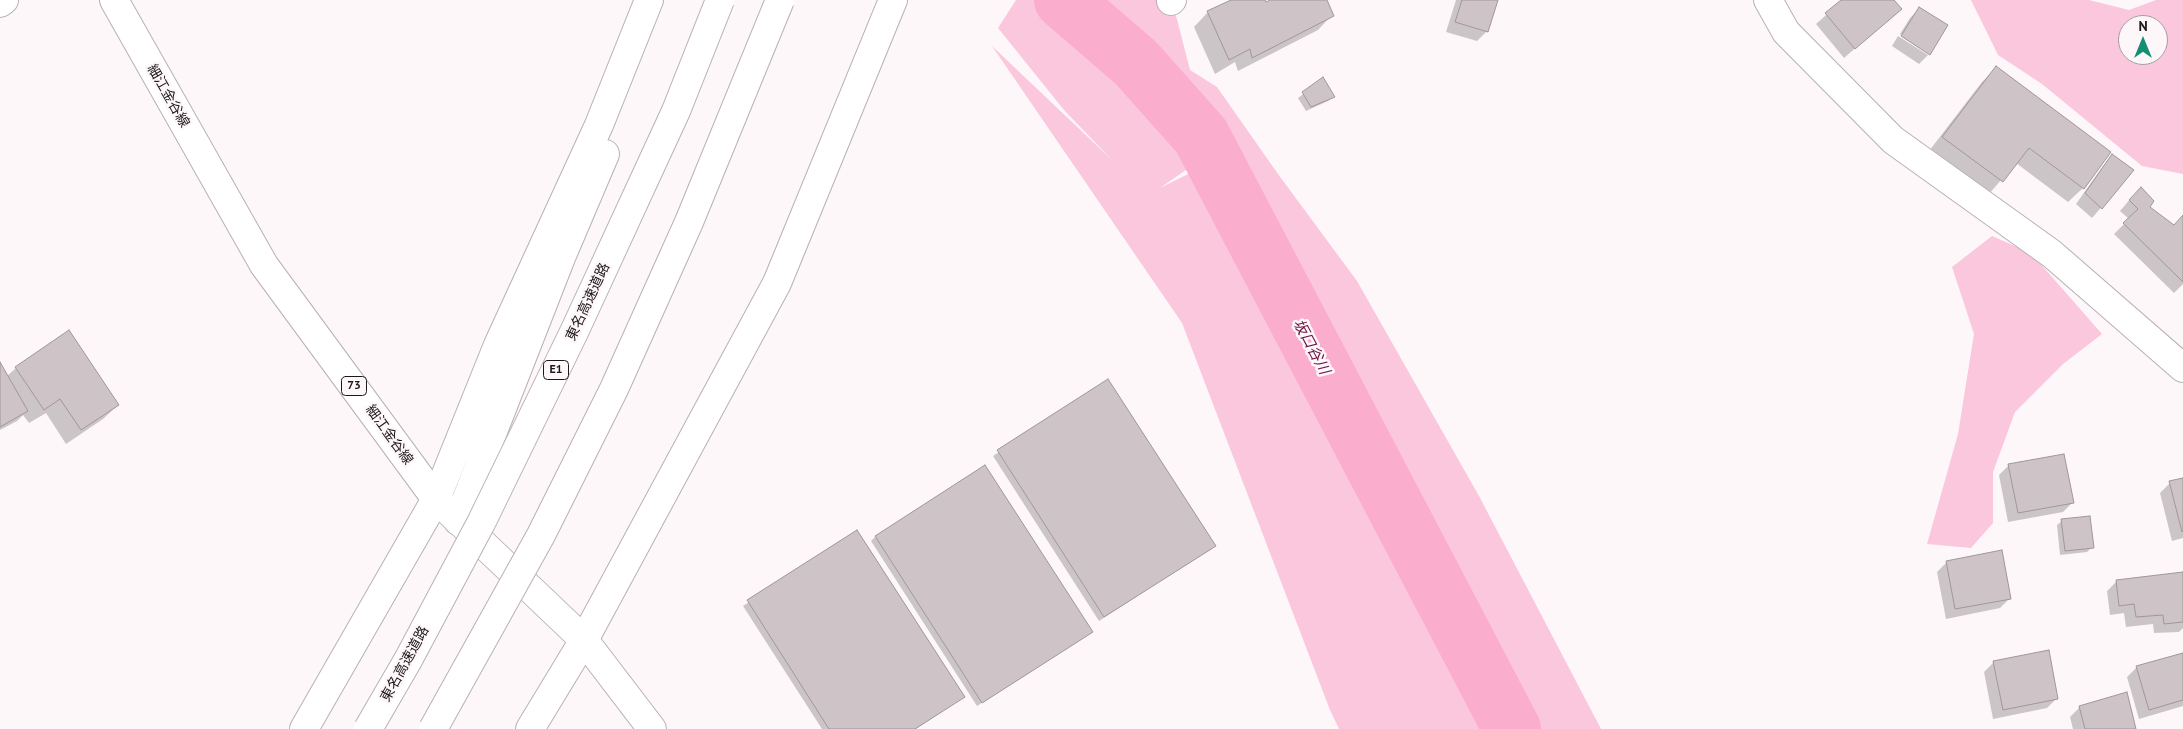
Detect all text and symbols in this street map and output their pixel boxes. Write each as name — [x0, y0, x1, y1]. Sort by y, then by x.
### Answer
north arrow — [2118, 15, 2168, 65]
text: N — [2138, 17, 2148, 35]
street label: 細江金谷線 — [143, 61, 193, 131]
street label: 東名高速道路 — [563, 260, 613, 344]
water label: 坂口谷川 — [1289, 316, 1333, 378]
road number: E1 — [544, 360, 568, 380]
road number: 73 — [342, 376, 366, 396]
street label: 細江金谷線 — [362, 402, 416, 468]
street label: 東名高速道路 — [377, 623, 433, 705]

